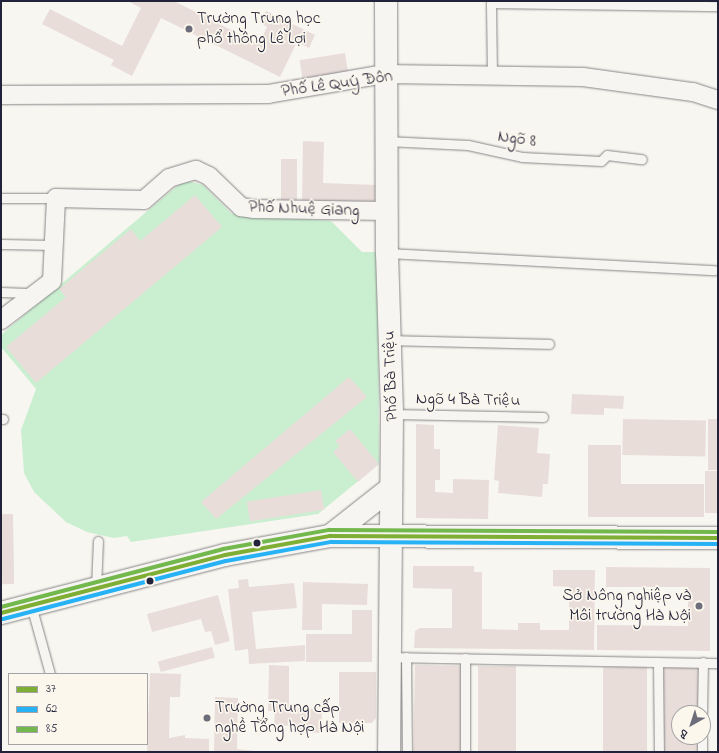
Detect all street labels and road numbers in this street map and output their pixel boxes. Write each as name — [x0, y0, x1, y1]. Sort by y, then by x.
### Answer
street label: Phố Lê Quý Đôn — [280, 66, 394, 102]
street label: Ngõ 8 — [496, 126, 538, 152]
street label: Phố Nhuệ Giang — [248, 197, 360, 221]
street label: Phố Bà Triệu — [379, 330, 403, 422]
street label: Ngõ 4 Bà Triệu — [416, 389, 520, 411]

